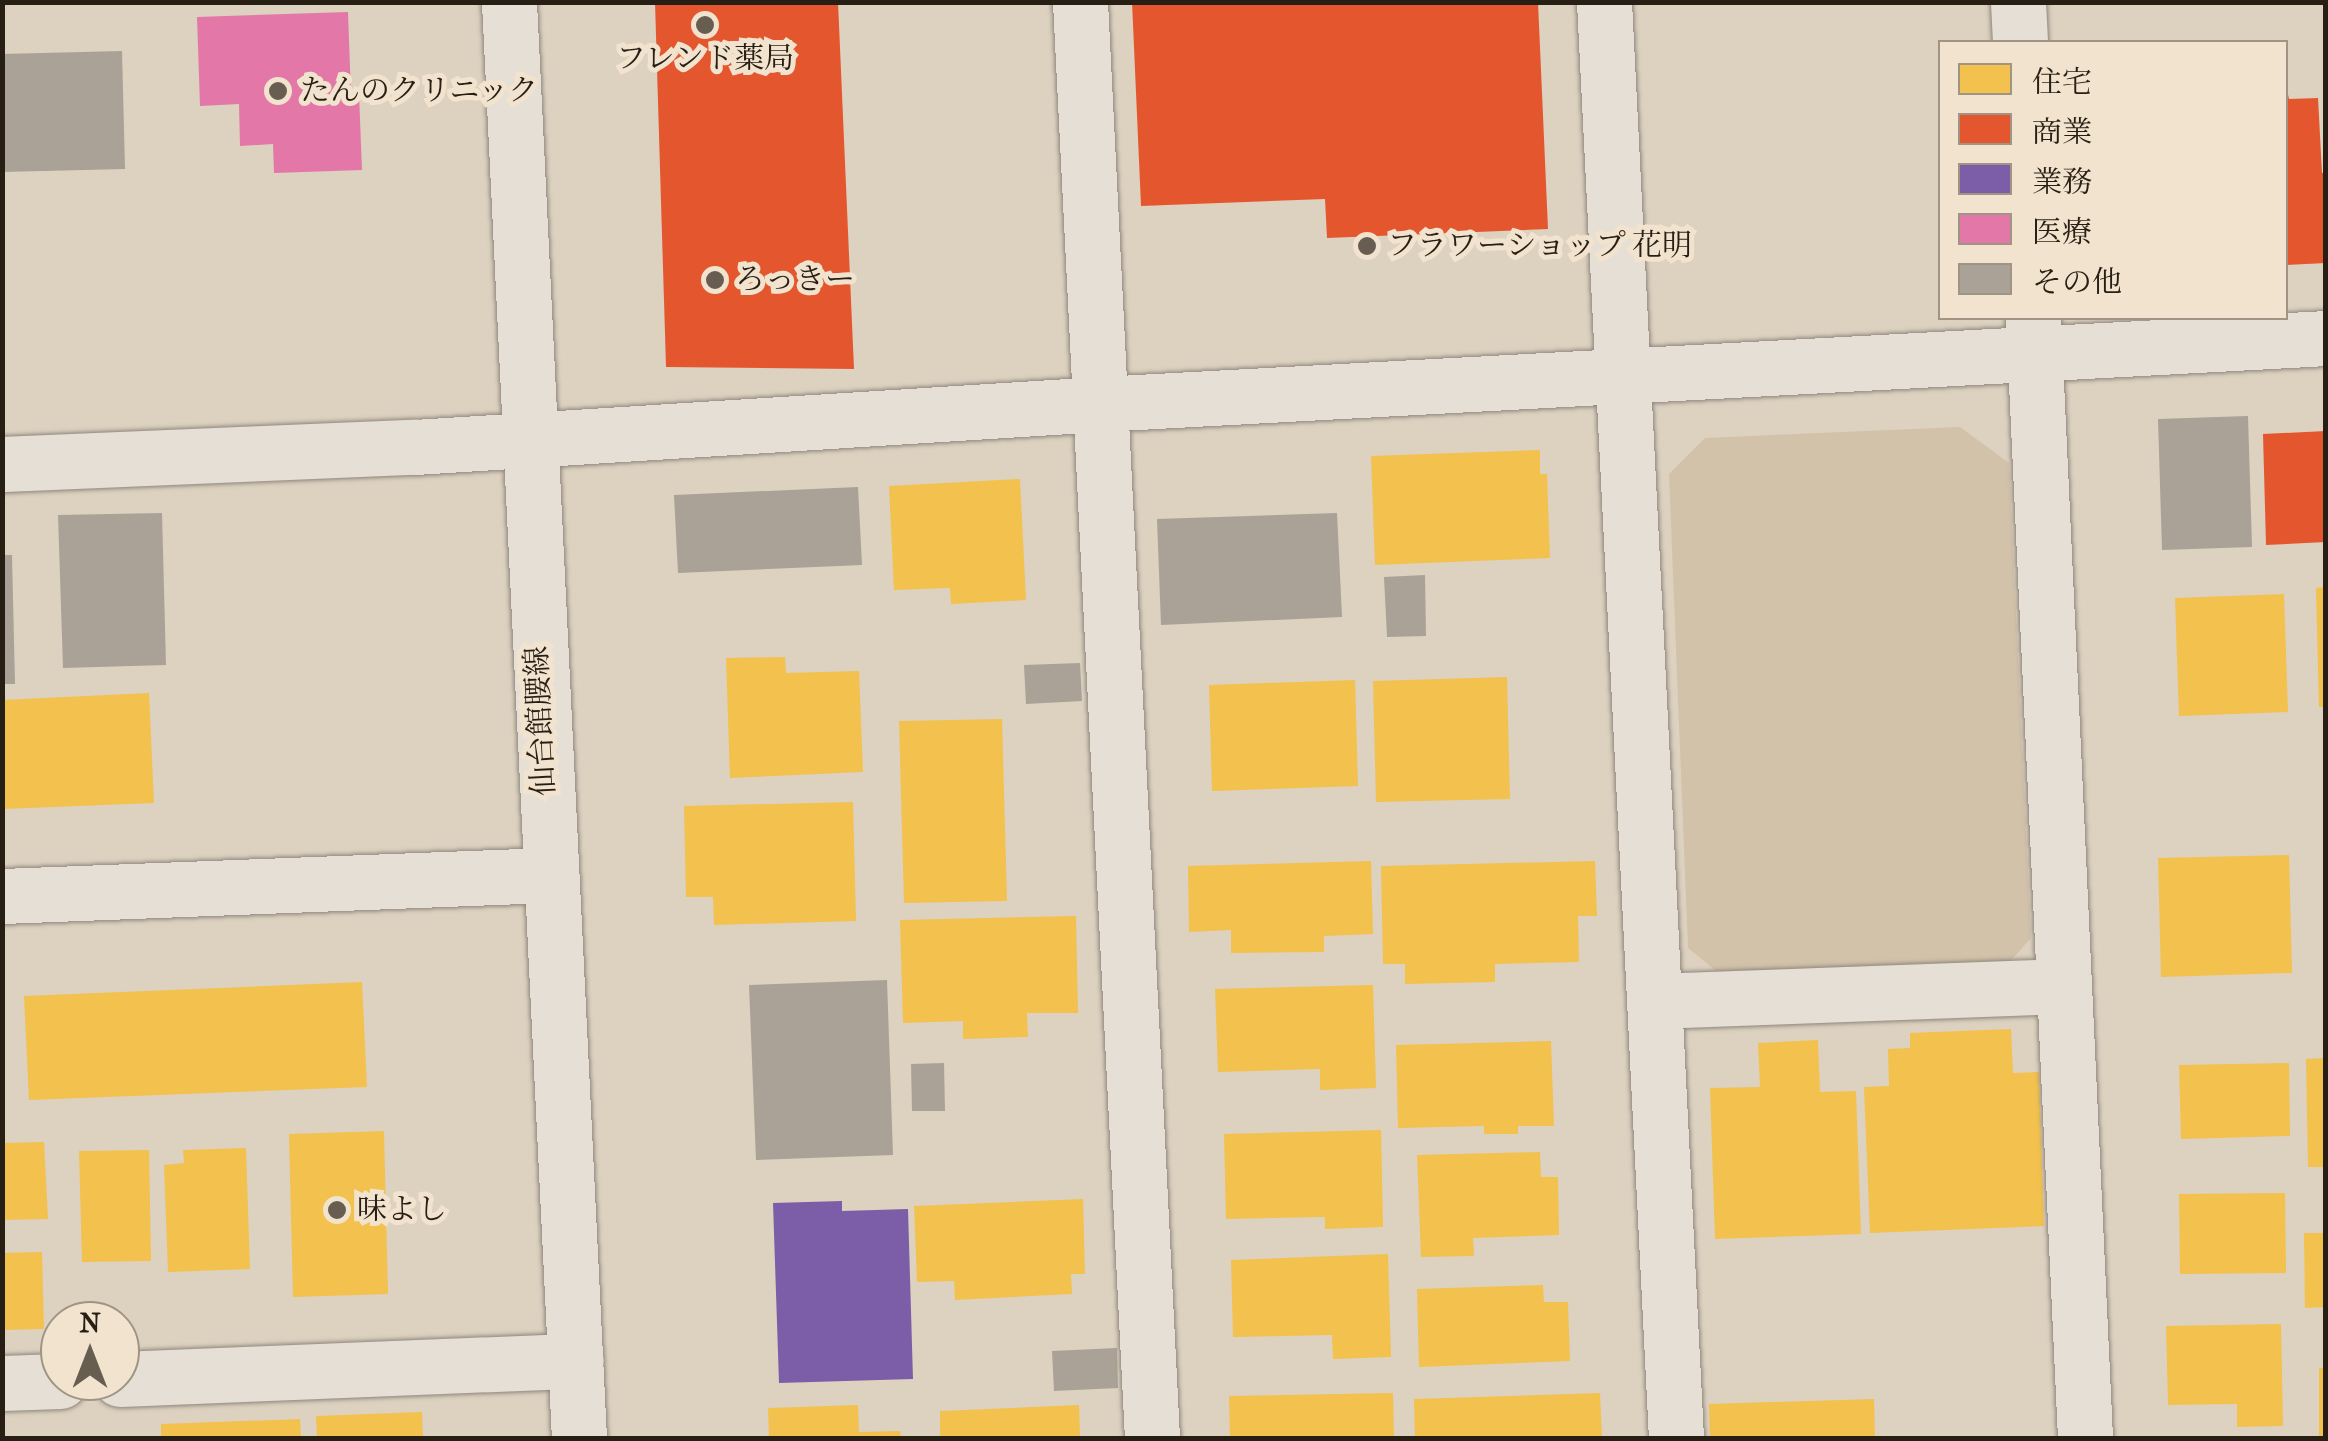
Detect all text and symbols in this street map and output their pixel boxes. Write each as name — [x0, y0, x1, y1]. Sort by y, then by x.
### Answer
marker: フレンド薬局 — [694, 14, 716, 36]
legend — [1938, 40, 2288, 320]
place label: フレンド薬局 — [615, 41, 795, 77]
text: 住宅 — [2032, 65, 2092, 100]
place label: たんのクリニック — [300, 73, 540, 109]
marker: たんのクリニック — [265, 78, 291, 104]
text: 商業 — [2032, 115, 2092, 150]
text: 業務 — [2032, 165, 2092, 200]
text: 医療 — [2032, 215, 2092, 250]
place label: フラワーショップ 花明 — [1387, 228, 1693, 264]
marker: フラワーショップ 花明 — [1356, 235, 1378, 257]
place label: ろっきー — [735, 262, 855, 298]
text: その他 — [2032, 265, 2122, 300]
marker: ろっきー — [704, 269, 726, 291]
street label: 仙台館腰線 — [519, 645, 563, 797]
place label: 味よし — [357, 1192, 447, 1228]
marker: 味よし — [326, 1199, 348, 1221]
north arrow — [40, 1301, 140, 1401]
text: N — [79, 1306, 101, 1339]

